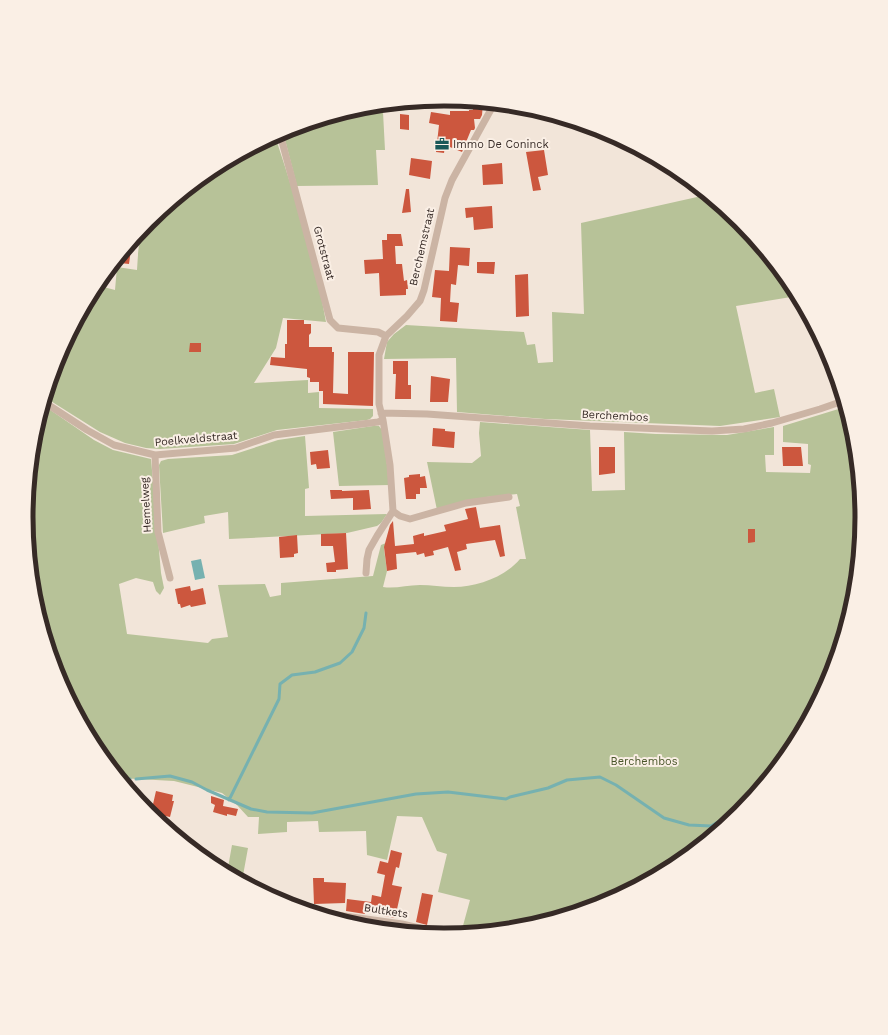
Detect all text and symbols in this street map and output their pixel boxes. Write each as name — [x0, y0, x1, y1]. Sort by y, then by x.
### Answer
office icon: Immo De Coninck — [434, 136, 450, 152]
place label: Immo De Coninck — [453, 138, 549, 151]
street label: Berchemstraat — [407, 207, 437, 287]
street label: Grotstraat — [311, 225, 337, 282]
street label: Berchembos — [581, 408, 649, 424]
street label: Poelkveldstraat — [154, 429, 238, 449]
street label: Hemelweg — [138, 477, 154, 533]
park label: Berchembos — [611, 755, 678, 768]
street label: Bultkets — [363, 901, 409, 921]

